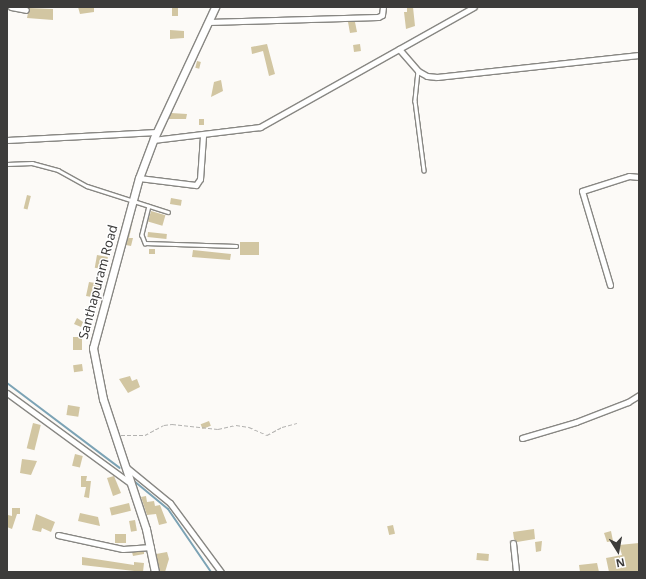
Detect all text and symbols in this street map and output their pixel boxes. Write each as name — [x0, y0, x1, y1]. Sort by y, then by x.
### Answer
street label: Santhapuram Road — [75, 223, 121, 341]
north arrow — [598, 531, 638, 571]
text: N — [615, 555, 626, 571]

